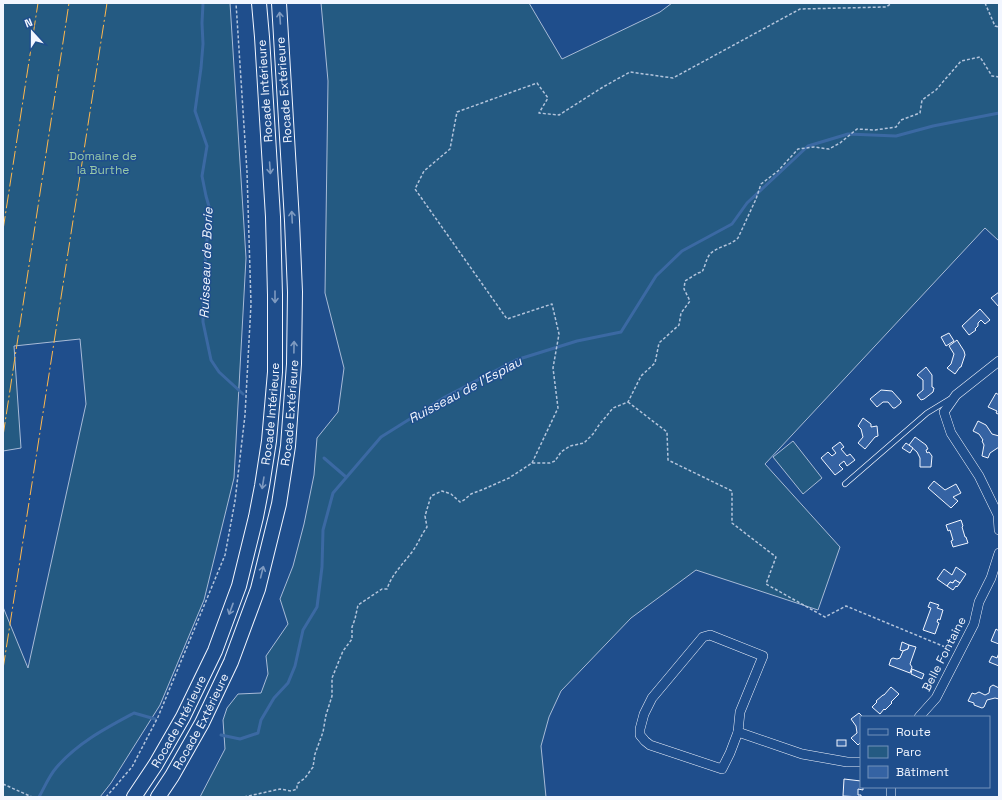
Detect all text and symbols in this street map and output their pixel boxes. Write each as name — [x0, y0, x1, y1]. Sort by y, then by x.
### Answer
one-way arrow — [276, 11, 283, 24]
north arrow — [12, 12, 52, 52]
text: N — [22, 15, 34, 31]
street label: Rocade Extérieure — [272, 36, 296, 144]
street label: Rocade Intérieure — [253, 39, 277, 143]
park label: Domaine de la Burthe — [69, 148, 137, 178]
one-way arrow — [267, 161, 274, 174]
water label: Ruisseau de Borie — [196, 206, 216, 319]
one-way arrow — [289, 211, 296, 224]
one-way arrow — [271, 290, 279, 303]
one-way arrow — [290, 341, 298, 354]
water label: Ruisseau de l'Espiau — [405, 352, 526, 427]
street label: Rocade Extérieure — [277, 360, 302, 467]
street label: Rocade Intérieure — [257, 363, 283, 466]
one-way arrow — [259, 476, 267, 489]
one-way arrow — [259, 566, 266, 579]
one-way arrow — [226, 602, 234, 614]
street label: Belle Fontaine — [918, 614, 970, 694]
street label: Rocade Extérieure — [169, 671, 232, 773]
street label: Rocade Intérieure — [148, 673, 210, 771]
legend — [860, 716, 990, 788]
text: Route — [896, 724, 931, 740]
text: Parc — [896, 744, 921, 760]
text: Bâtiment — [896, 764, 949, 780]

